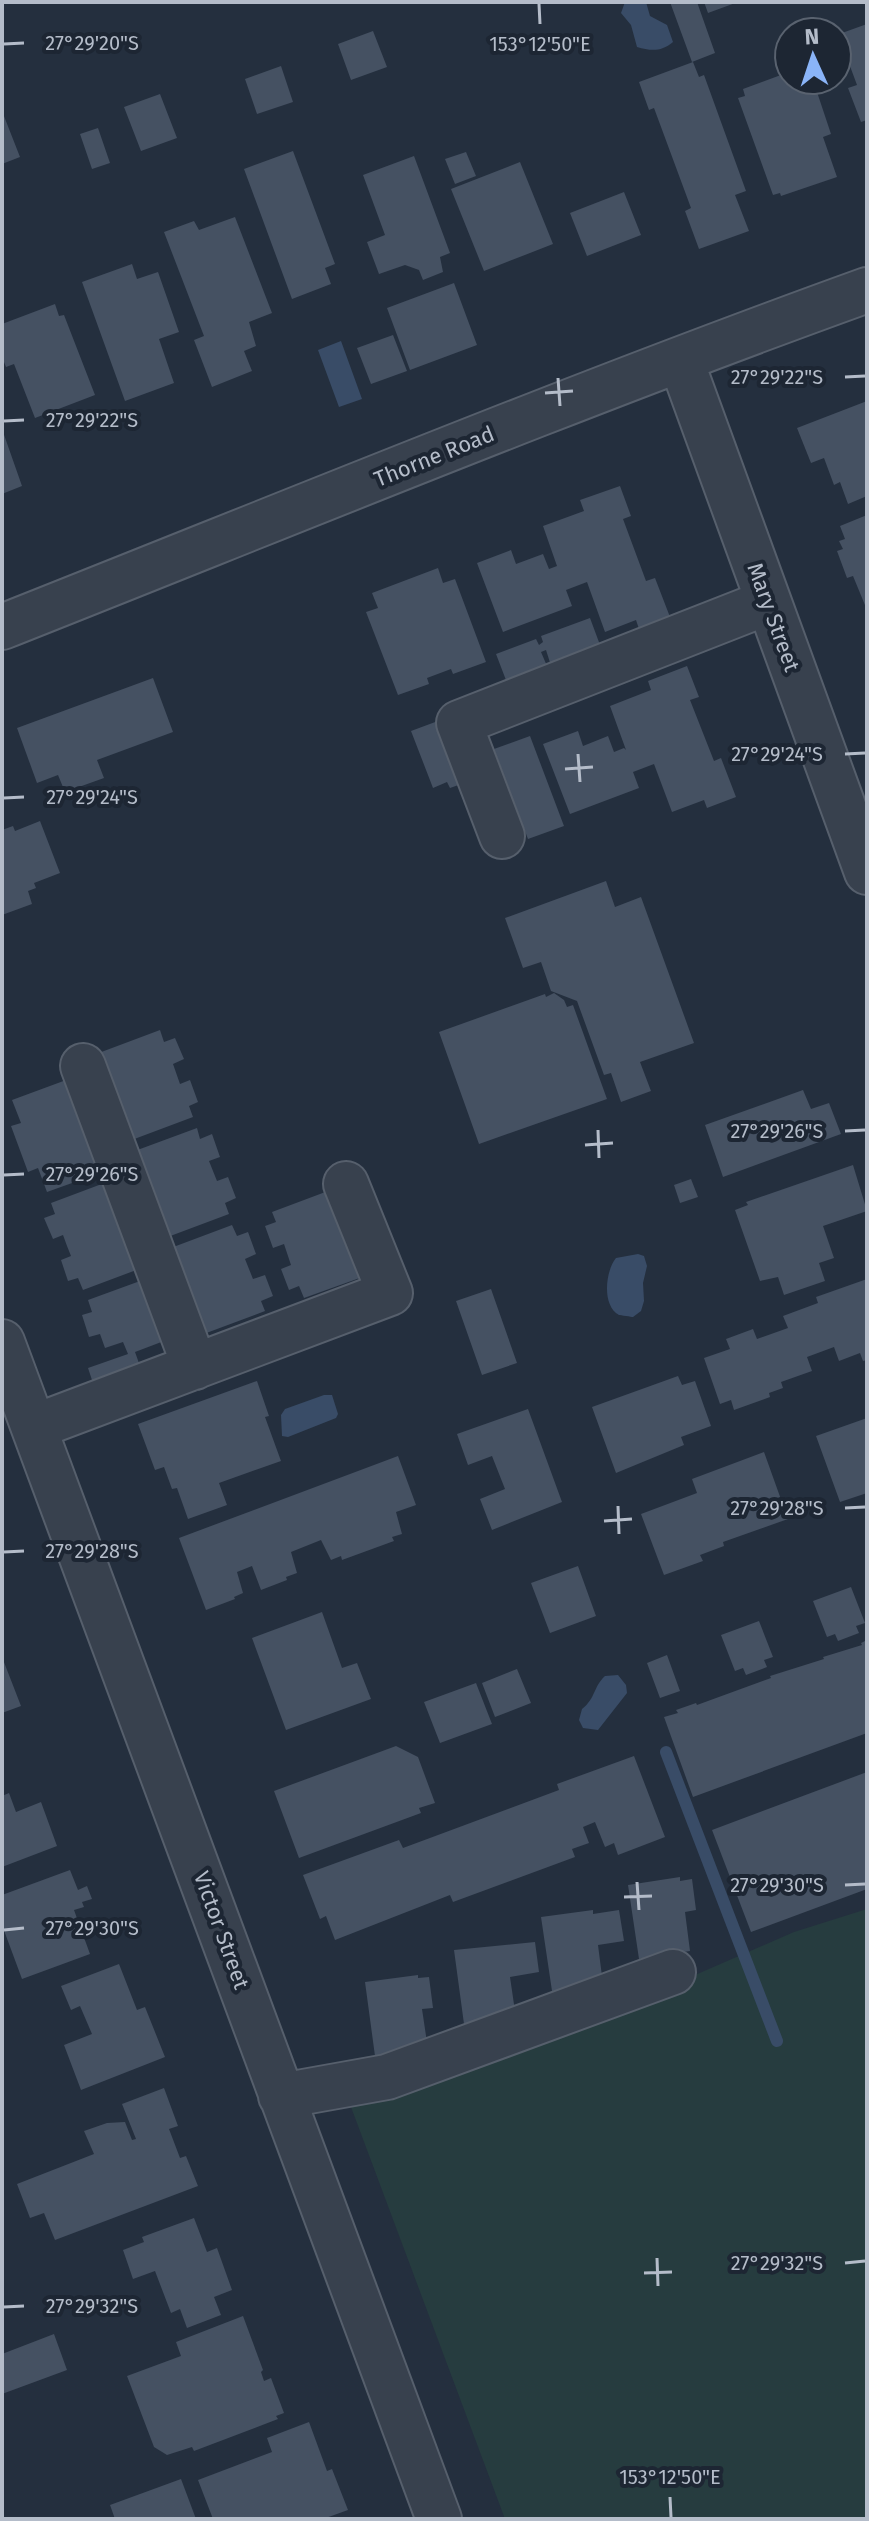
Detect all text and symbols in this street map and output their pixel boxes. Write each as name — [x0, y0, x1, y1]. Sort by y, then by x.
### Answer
north arrow — [773, 16, 853, 96]
text: N — [804, 23, 820, 50]
text: 27°29'20"S — [45, 31, 139, 55]
text: 153°12'50"E — [489, 32, 591, 56]
text: 27°29'22"S — [731, 365, 823, 389]
text: 27°29'22"S — [46, 408, 138, 432]
street label: Thorne Road — [370, 420, 498, 493]
street label: Mary Street — [741, 559, 806, 675]
text: 27°29'24"S — [731, 742, 823, 766]
text: 27°29'24"S — [46, 785, 138, 809]
text: 27°29'26"S — [731, 1119, 824, 1143]
text: 27°29'26"S — [46, 1162, 139, 1186]
text: 27°29'28"S — [730, 1496, 824, 1520]
text: 27°29'28"S — [45, 1539, 139, 1563]
street label: Victor Street — [188, 1868, 255, 1993]
text: 27°29'30"S — [730, 1873, 824, 1897]
text: 27°29'30"S — [45, 1916, 139, 1940]
text: 27°29'32"S — [731, 2251, 823, 2275]
text: 27°29'32"S — [46, 2294, 138, 2318]
text: 153°12'50"E — [619, 2465, 721, 2489]

